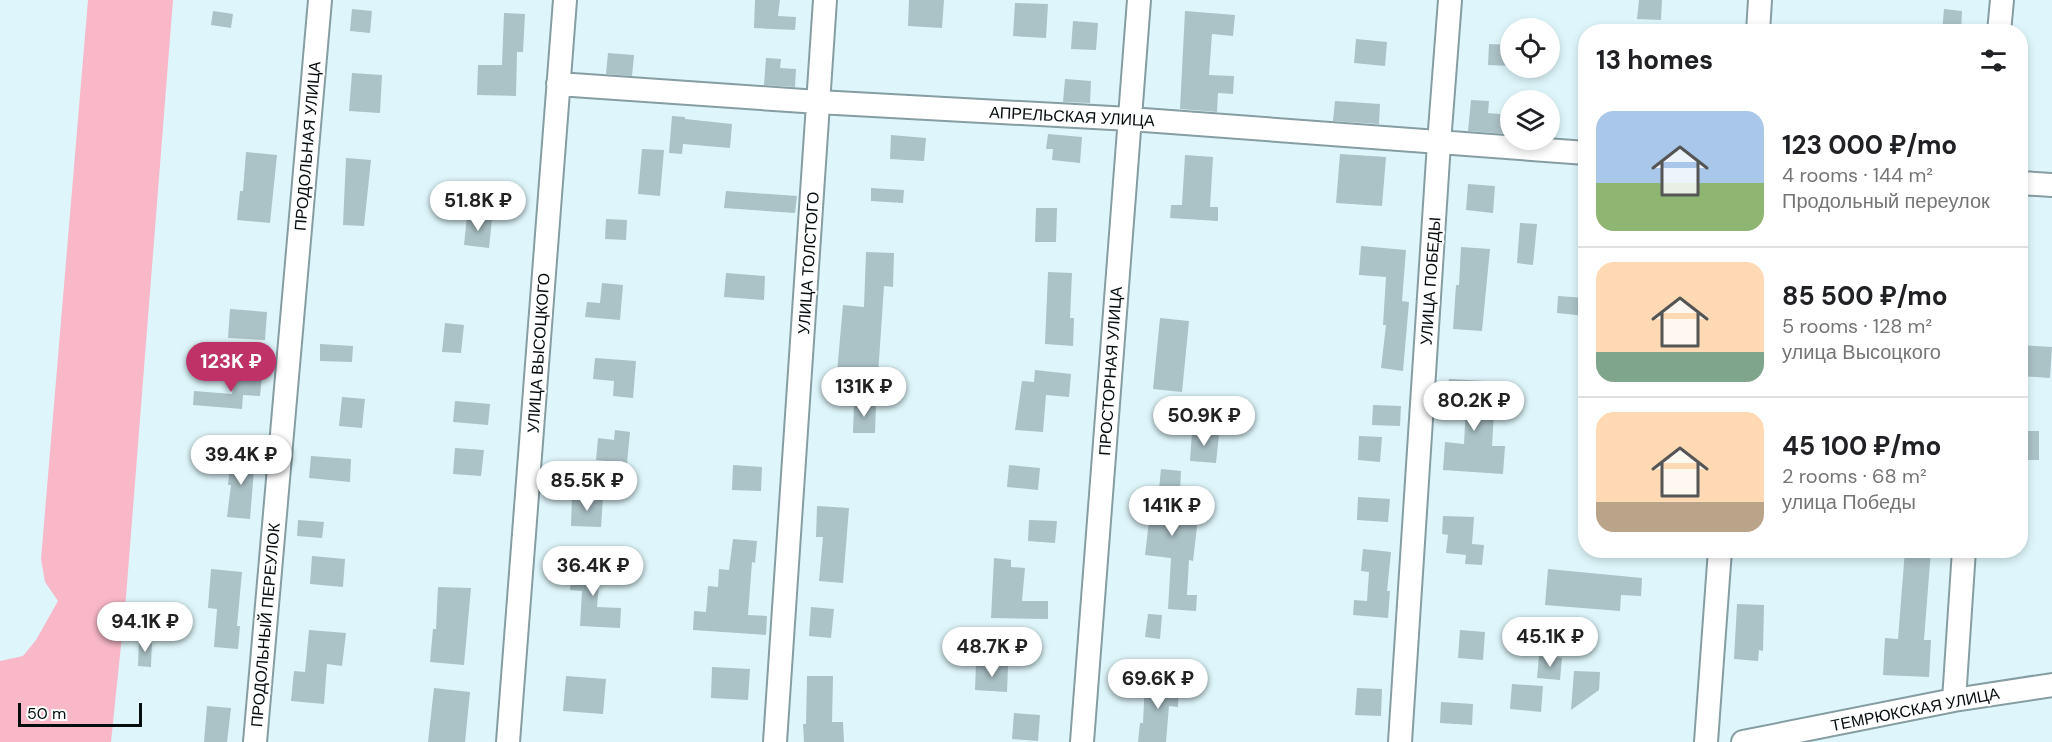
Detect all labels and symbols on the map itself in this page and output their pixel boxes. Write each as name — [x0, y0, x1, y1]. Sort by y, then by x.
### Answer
street label: ПРОДОЛЬНАЯ УЛИЦА — [290, 60, 325, 232]
street label: АПРЕЛЬСКАЯ УЛИЦА — [989, 102, 1155, 131]
pin: 51.8K ₽ — [423, 181, 533, 232]
street label: УЛИЦА ТОЛСТОГО — [793, 191, 824, 335]
street label: УЛИЦА ПОБЕДЫ — [1416, 216, 1445, 346]
street label: УЛИЦА ВЫСОЦКОГО — [522, 272, 555, 434]
street label: ПРОСТОРНАЯ УЛИЦА — [1094, 285, 1127, 456]
pin: 123K ₽ — [182, 342, 280, 393]
pin: 131K ₽ — [815, 367, 913, 418]
pin: 80.2K ₽ — [1419, 381, 1529, 432]
pin: 50.9K ₽ — [1149, 396, 1259, 447]
pin: 39.4K ₽ — [186, 435, 296, 486]
pin: 85.5K ₽ — [532, 461, 642, 512]
pin: 141K ₽ — [1123, 486, 1221, 537]
street label: ПРОДОЛЬНЫЙ ПЕРЕУЛОК — [246, 521, 285, 728]
pin: 36.4K ₽ — [538, 546, 648, 597]
pin: 94.1K ₽ — [90, 602, 200, 653]
pin: 45.1K ₽ — [1495, 617, 1605, 668]
pin: 48.7K ₽ — [937, 627, 1047, 678]
pin: 69.6K ₽ — [1103, 659, 1213, 710]
street label: ТЕМРЮКСКАЯ УЛИЦА — [1829, 683, 2001, 736]
scale bar — [18, 700, 142, 728]

